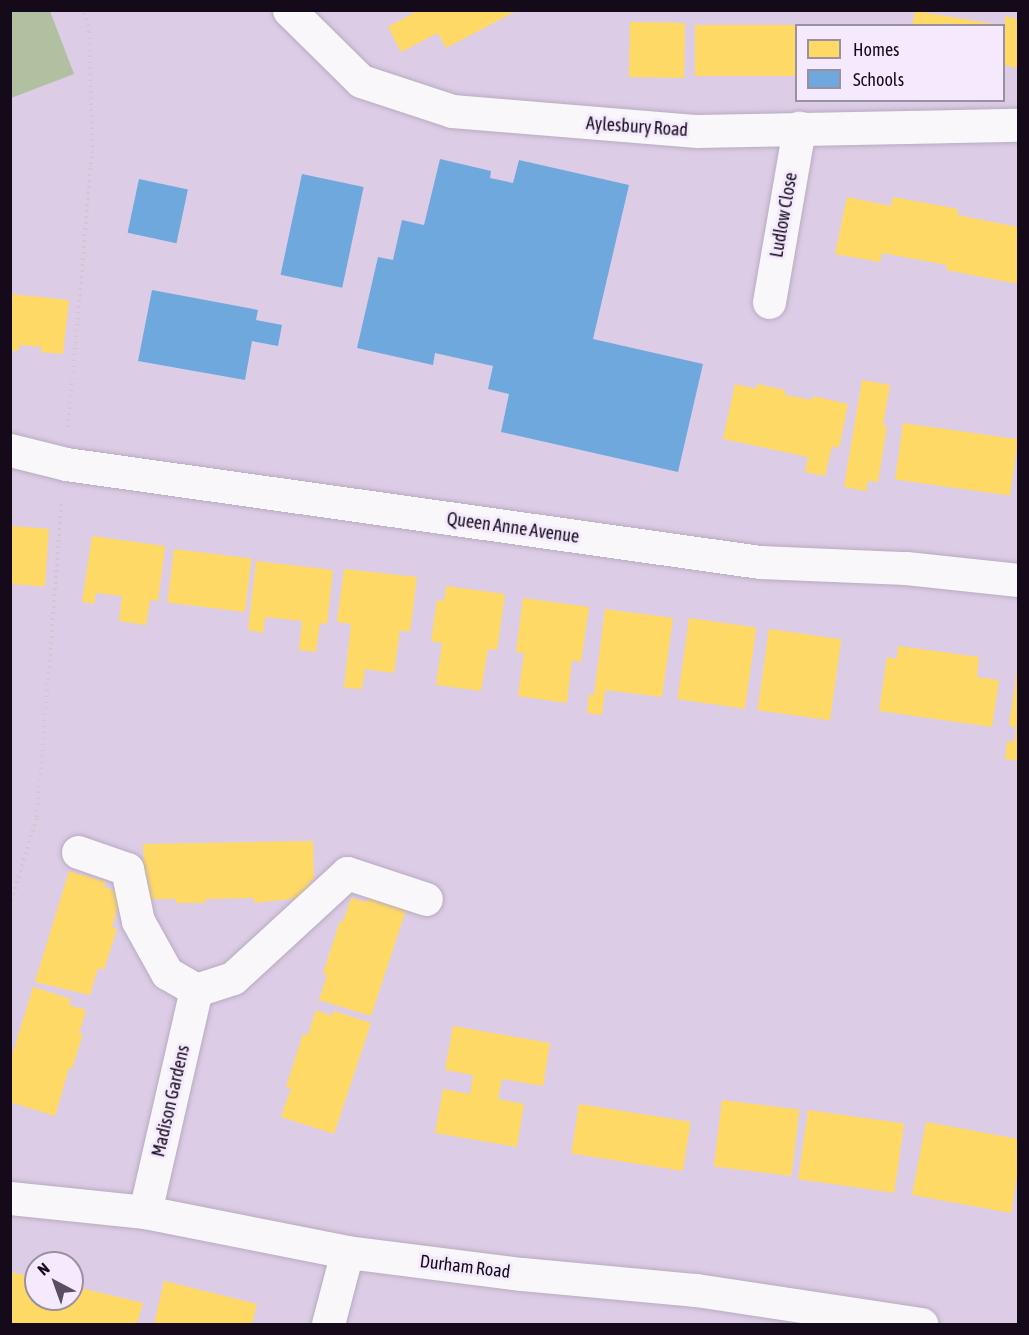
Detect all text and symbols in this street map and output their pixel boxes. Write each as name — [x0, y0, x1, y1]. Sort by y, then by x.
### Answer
legend — [795, 24, 1005, 102]
text: Homes — [853, 39, 899, 60]
text: Schools — [853, 69, 904, 90]
street label: Aylesbury Road — [585, 113, 689, 141]
street label: Ludlow Close — [766, 171, 802, 259]
street label: Queen Anne Avenue — [445, 508, 581, 548]
street label: Madison Gardens — [148, 1043, 194, 1159]
north arrow — [24, 1251, 84, 1311]
street label: Durham Road — [419, 1251, 511, 1283]
text: N — [34, 1259, 53, 1279]

